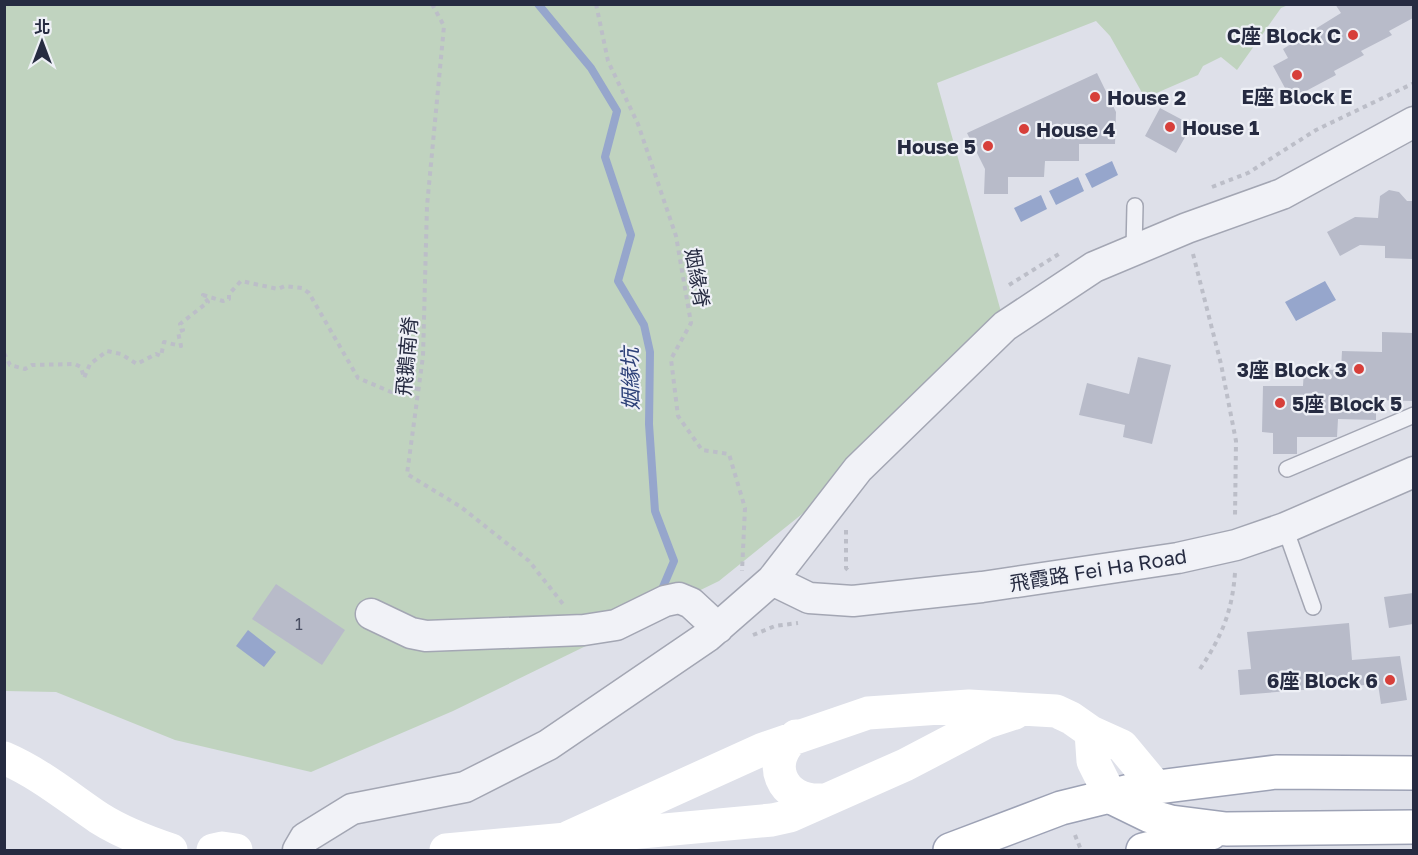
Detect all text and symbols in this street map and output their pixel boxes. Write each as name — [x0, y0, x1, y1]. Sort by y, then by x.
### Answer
north arrow — [12, 12, 72, 72]
text: 北 — [34, 17, 50, 37]
place label: C座 Block C — [1227, 23, 1341, 47]
marker: C座 Block C — [1346, 28, 1360, 42]
marker: E座 Block E — [1290, 68, 1304, 82]
place label: E座 Block E — [1242, 84, 1352, 108]
place label: House 2 — [1107, 85, 1186, 109]
marker: House 2 — [1088, 90, 1102, 104]
place label: House 1 — [1182, 115, 1259, 139]
place label: House 4 — [1036, 117, 1116, 141]
marker: House 1 — [1163, 120, 1177, 134]
marker: House 4 — [1017, 122, 1031, 136]
place label: House 5 — [897, 134, 976, 158]
marker: House 5 — [981, 139, 995, 153]
street label: 姻緣脊 — [681, 246, 715, 310]
street label: 飛鵝南脊 — [391, 315, 421, 397]
water label: 姻緣坑 — [616, 344, 644, 411]
place label: 3座 Block 3 — [1237, 357, 1347, 381]
marker: 3座 Block 3 — [1352, 362, 1366, 376]
place label: 5座 Block 5 — [1292, 391, 1402, 415]
marker: 5座 Block 5 — [1273, 396, 1287, 410]
street label: 飛霞路 Fei Ha Road — [1008, 543, 1188, 595]
house number: 1 — [295, 614, 303, 634]
place label: 6座 Block 6 — [1267, 668, 1378, 692]
marker: 6座 Block 6 — [1383, 673, 1397, 687]

